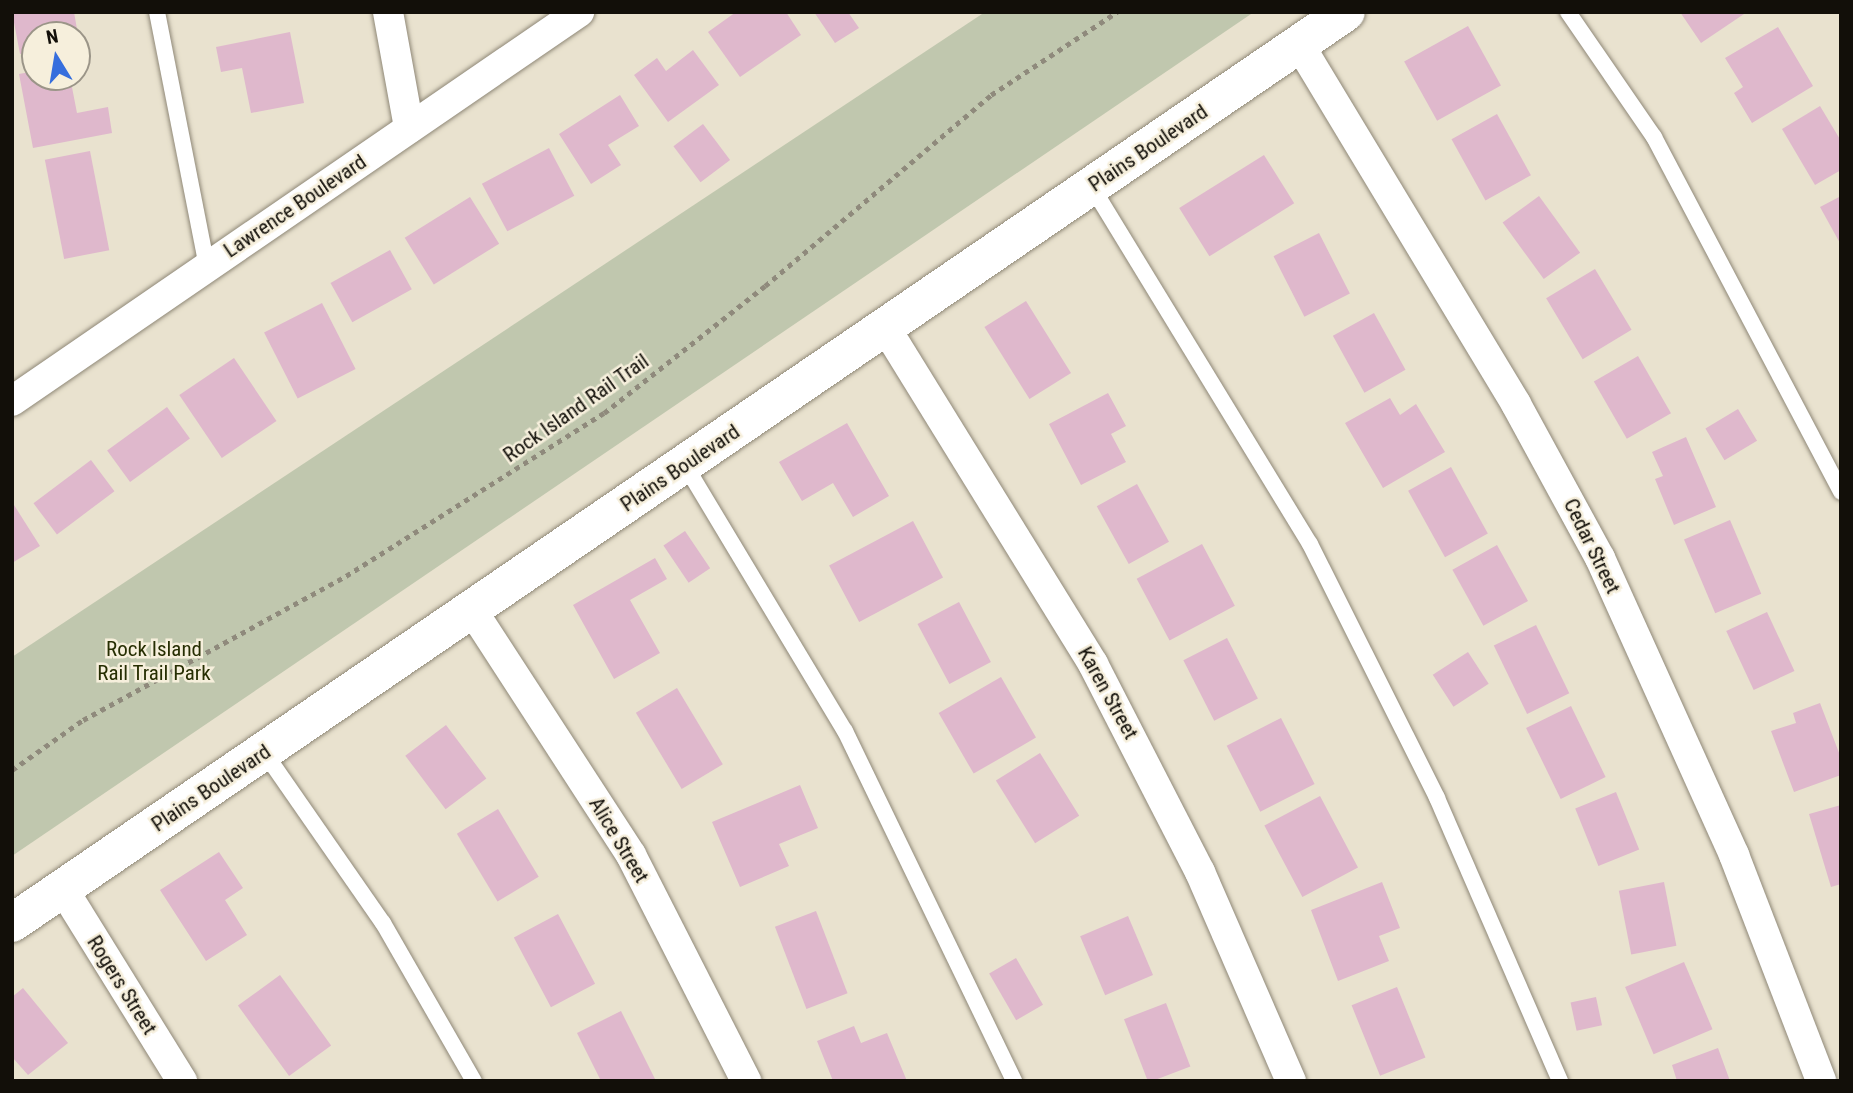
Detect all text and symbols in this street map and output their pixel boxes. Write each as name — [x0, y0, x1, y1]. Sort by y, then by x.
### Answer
north arrow — [21, 21, 91, 91]
text: N — [44, 24, 60, 49]
street label: Plains Boulevard — [1084, 99, 1212, 197]
street label: Lawrence Boulevard — [219, 149, 371, 263]
street label: Rock Island Rail Trail — [498, 348, 654, 468]
street label: Plains Boulevard — [616, 419, 744, 517]
street label: Cedar Street — [1558, 494, 1626, 598]
park label: Rock Island Rail Trail Park — [97, 636, 211, 686]
street label: Karen Street — [1072, 642, 1144, 744]
street label: Plains Boulevard — [147, 739, 275, 837]
street label: Alice Street — [584, 793, 654, 887]
street label: Rogers Street — [82, 931, 162, 1039]

